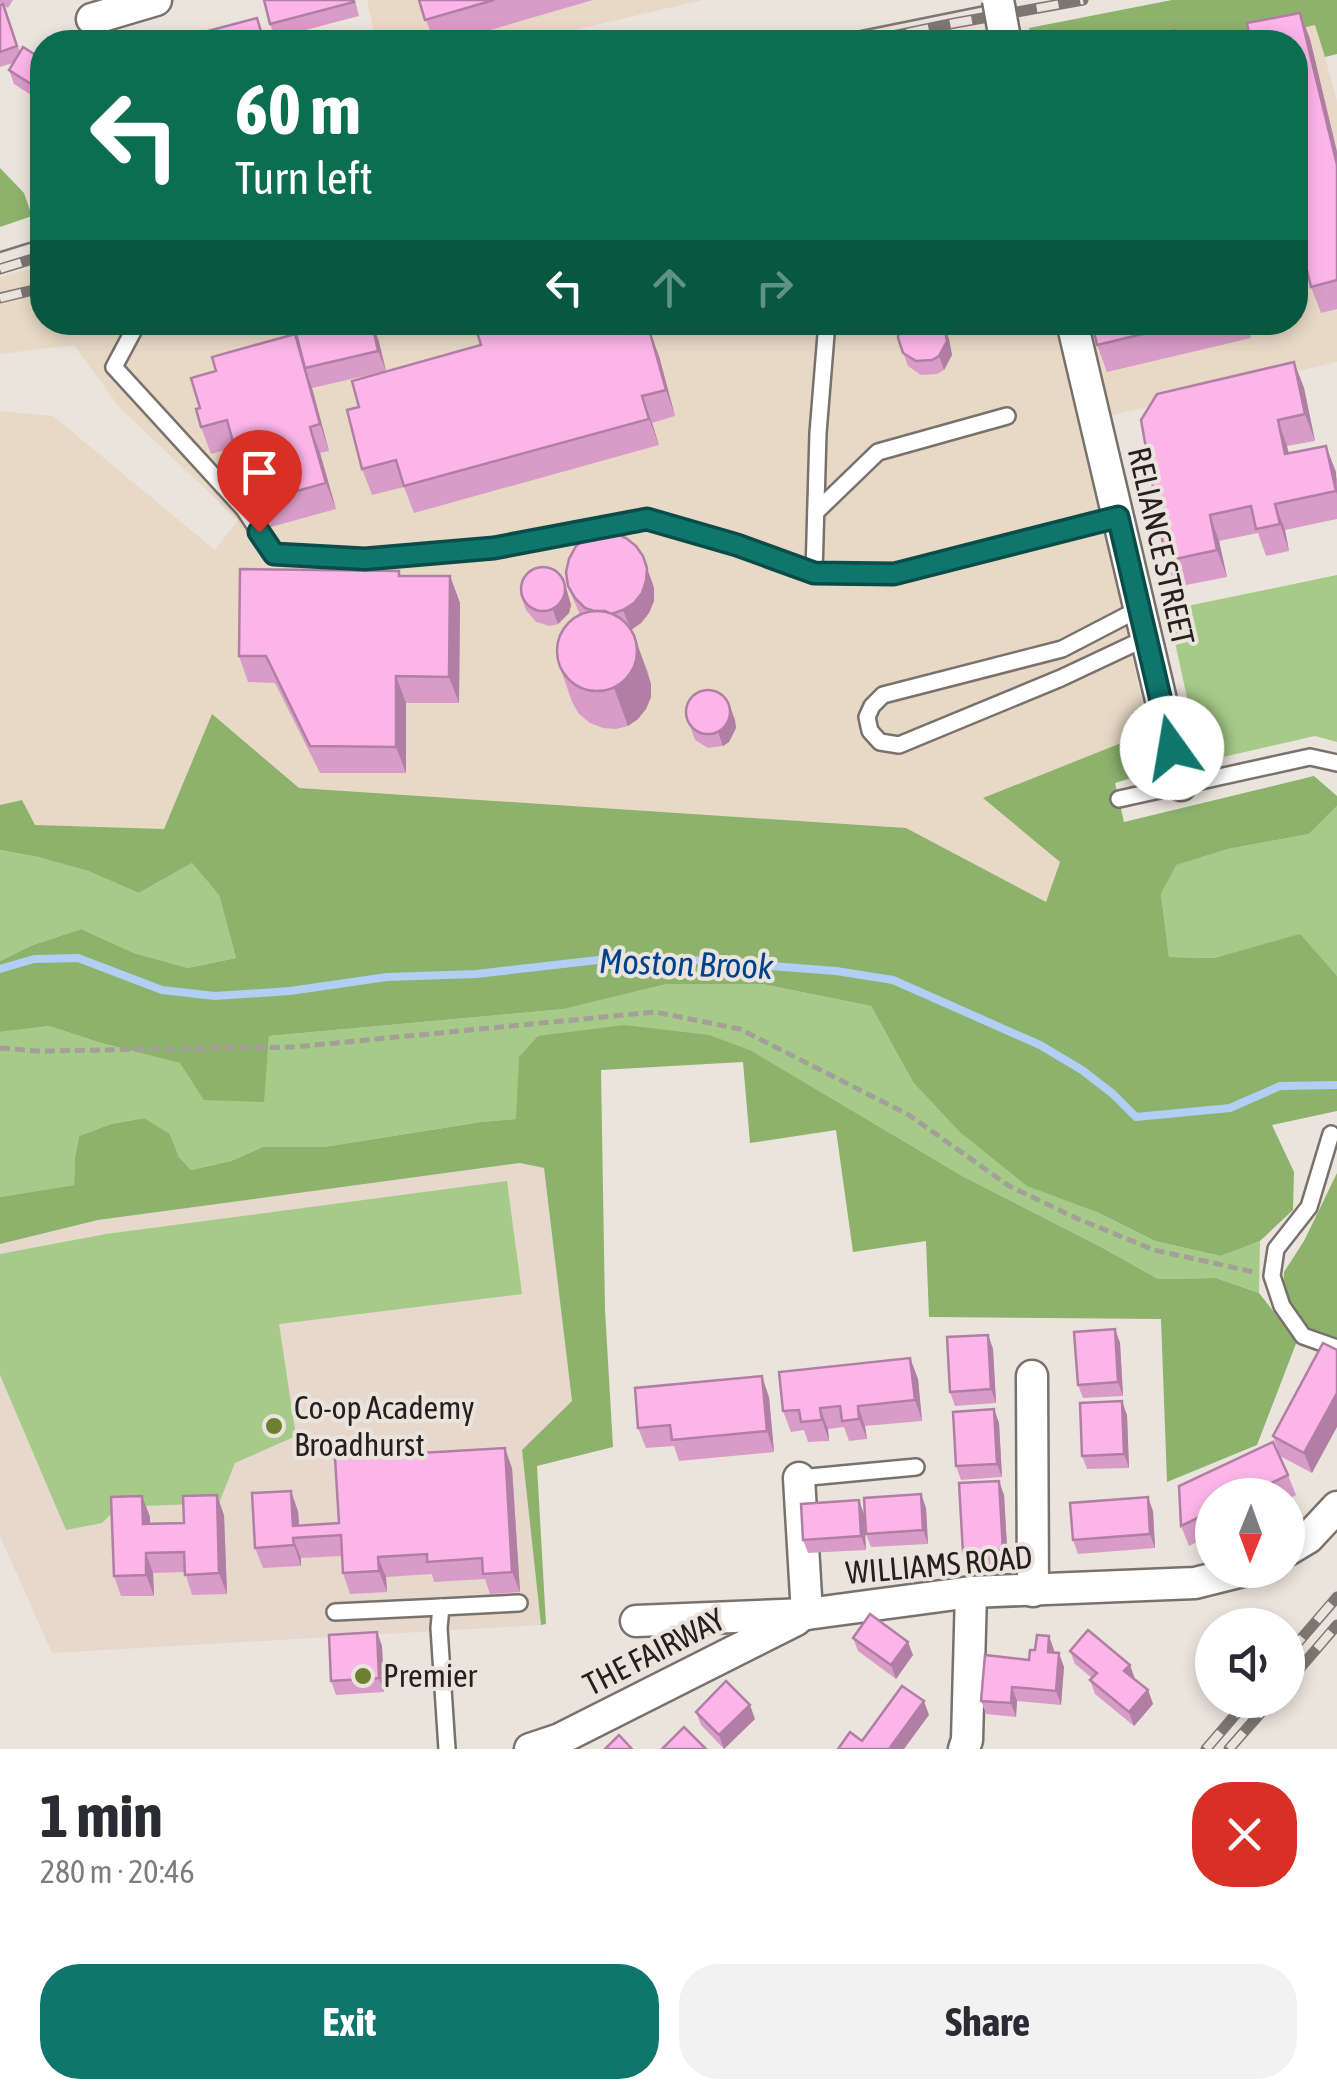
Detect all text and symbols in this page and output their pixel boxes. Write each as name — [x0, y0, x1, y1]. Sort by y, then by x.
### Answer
text: 60 m — [235, 69, 361, 149]
icon: left — [70, 70, 200, 200]
text: Turn left — [235, 152, 373, 204]
icon: left — [537, 260, 592, 315]
icon: ahead — [642, 260, 697, 315]
icon: right — [747, 260, 802, 315]
pin — [217, 430, 302, 533]
street label: RELIANCE STREET — [1121, 443, 1202, 648]
icon: arrive — [232, 445, 287, 500]
position arrow — [1120, 696, 1224, 800]
water label: Moston Brook — [598, 940, 774, 986]
place label: Co-op Academy Broadhurst — [294, 1389, 474, 1463]
marker: Co-op Academy Broadhurst — [263, 1415, 285, 1437]
north arrow — [1195, 1478, 1305, 1588]
map controls — [1195, 1478, 1305, 1718]
street label: WILLIAMS ROAD — [844, 1538, 1034, 1591]
street label: THE FAIRWAY — [577, 1600, 731, 1703]
button: sound — [1195, 1608, 1305, 1718]
place label: Premier — [383, 1657, 478, 1694]
marker: Premier — [352, 1665, 374, 1687]
text: 1 min — [40, 1781, 163, 1850]
button: close — [1192, 1782, 1297, 1887]
text: 280 m · 20:46 — [40, 1853, 195, 1890]
button: Exit — [40, 1964, 659, 2079]
button: Share — [679, 1964, 1297, 2079]

